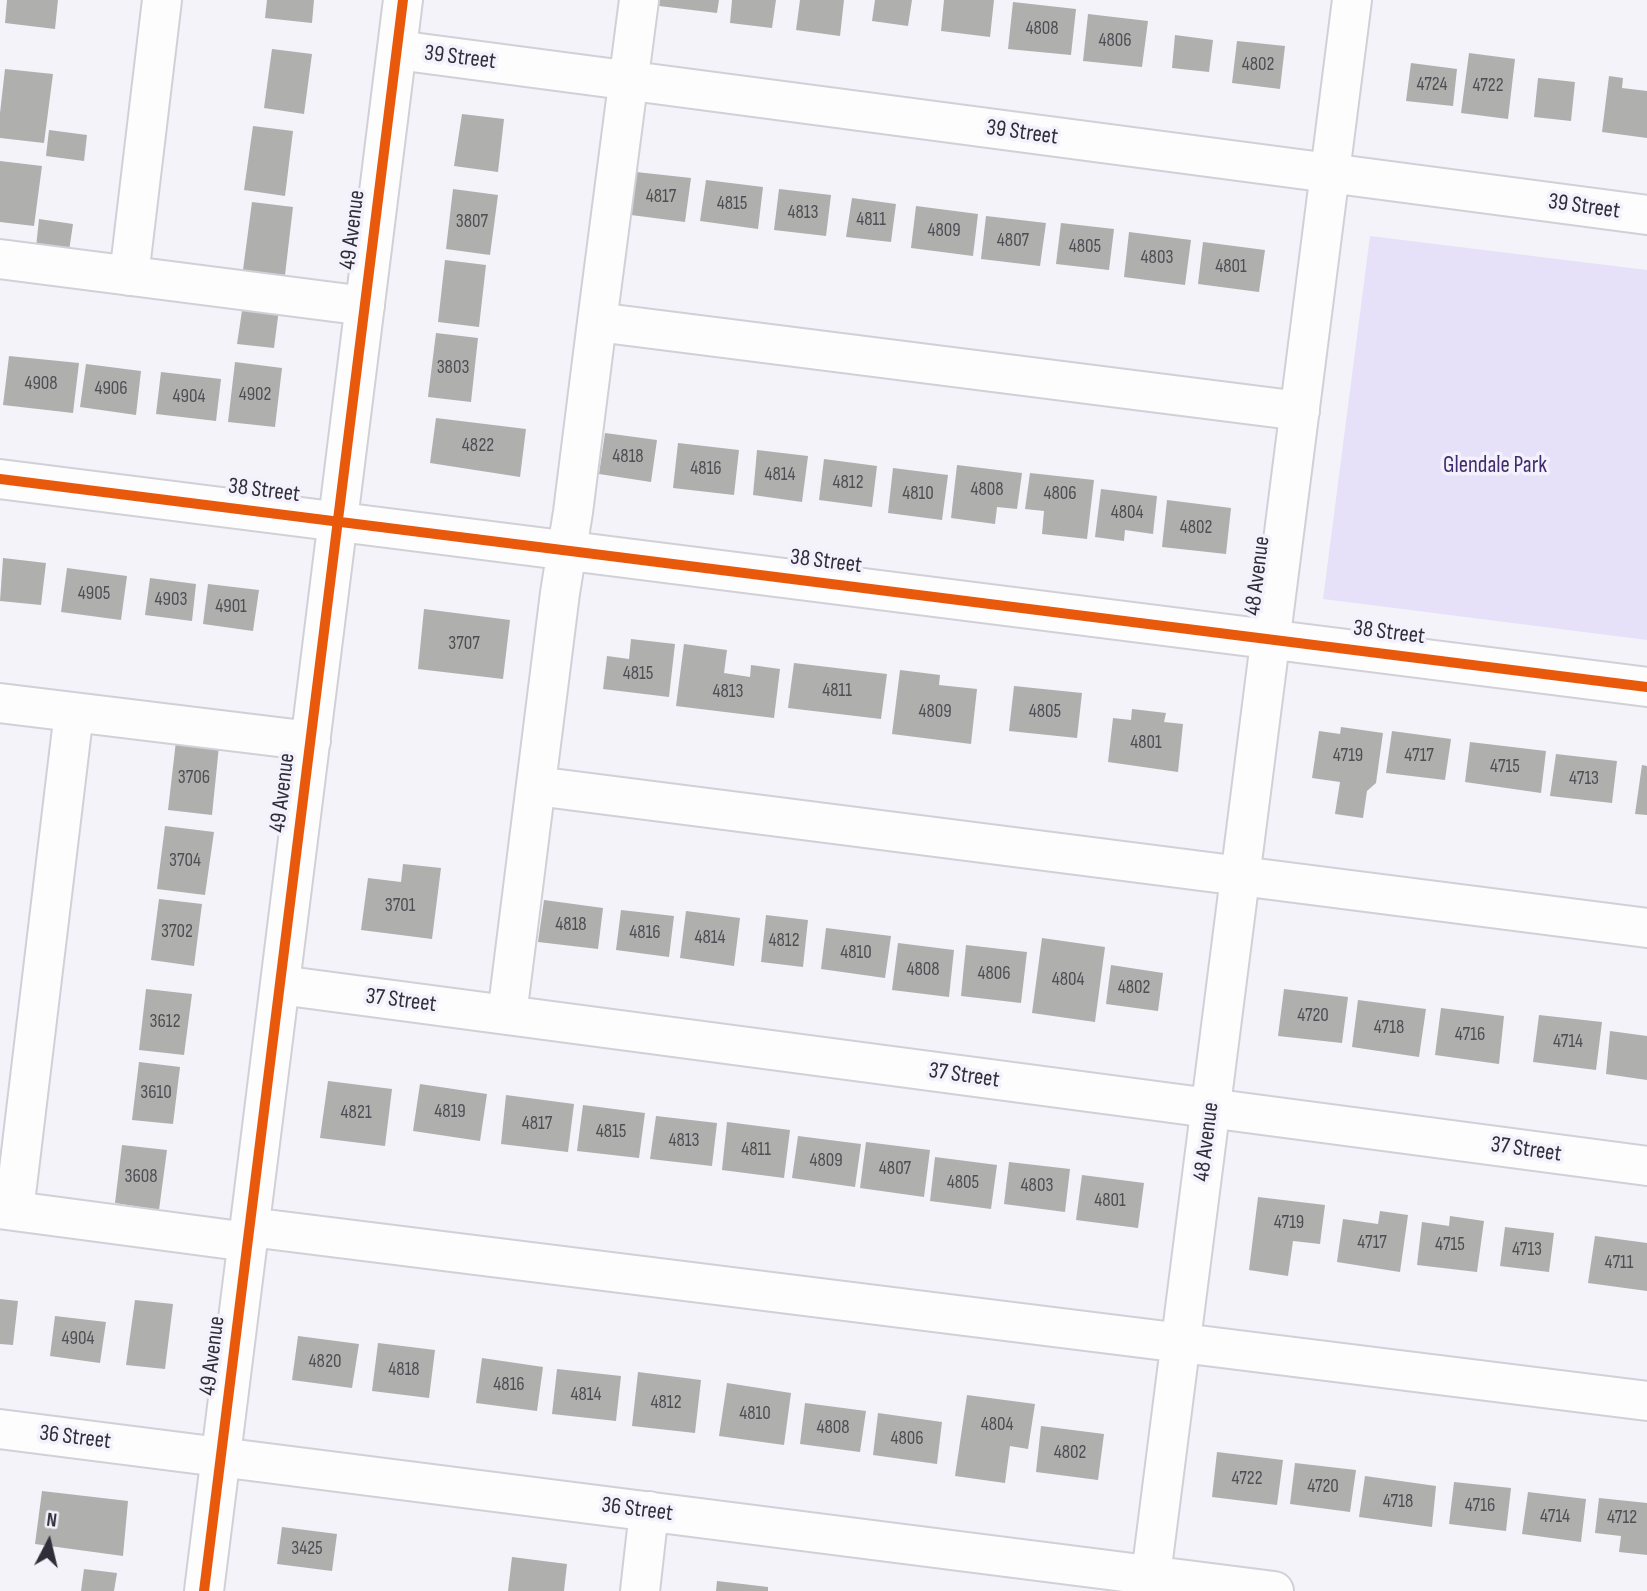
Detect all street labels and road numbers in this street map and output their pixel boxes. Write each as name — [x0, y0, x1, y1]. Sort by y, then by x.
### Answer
street label: 39 Street — [423, 40, 497, 76]
street label: 39 Street — [984, 114, 1060, 152]
street label: 39 Street — [1546, 188, 1622, 226]
street label: 49 Avenue — [334, 189, 372, 271]
street label: 38 Street — [227, 473, 301, 509]
street label: 48 Avenue — [1239, 535, 1277, 617]
street label: 38 Street — [789, 544, 863, 580]
street label: 38 Street — [1352, 615, 1426, 651]
street label: 49 Avenue — [264, 752, 302, 834]
street label: 37 Street — [364, 983, 438, 1019]
street label: 37 Street — [927, 1057, 1001, 1095]
street label: 48 Avenue — [1188, 1101, 1226, 1183]
street label: 37 Street — [1489, 1131, 1563, 1169]
street label: 49 Avenue — [194, 1315, 232, 1397]
street label: 36 Street — [38, 1420, 112, 1456]
street label: 36 Street — [600, 1492, 674, 1528]

